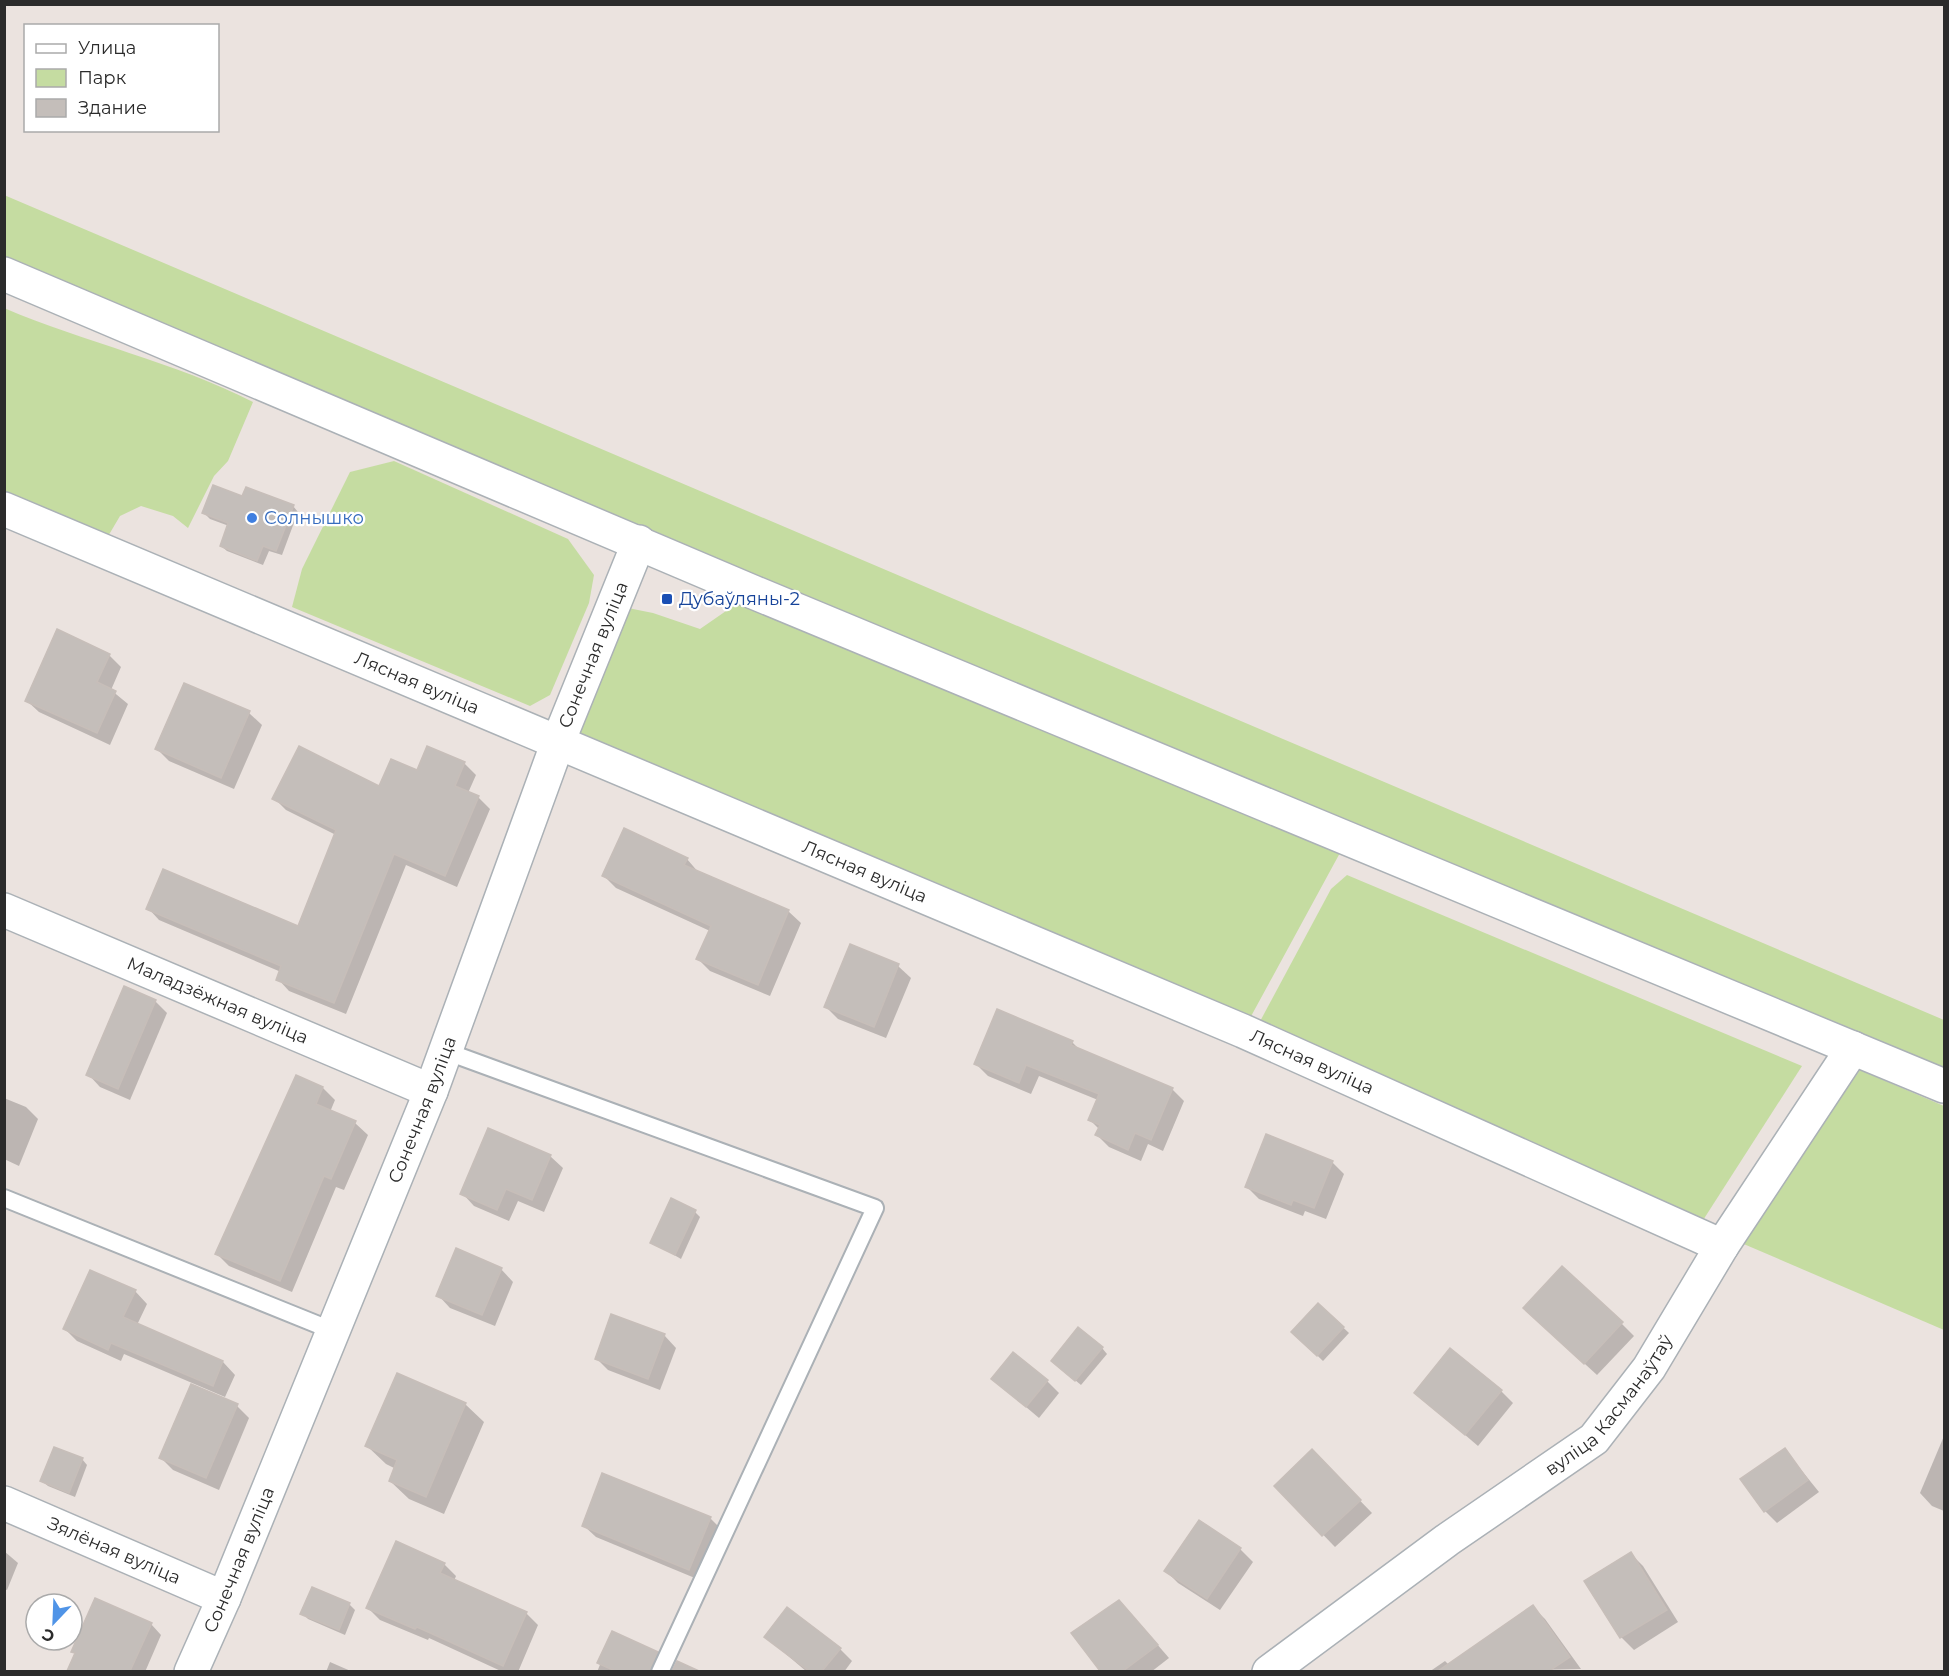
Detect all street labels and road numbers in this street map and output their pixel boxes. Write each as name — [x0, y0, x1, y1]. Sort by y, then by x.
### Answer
street label: Сонечная вуліца — [554, 578, 633, 731]
street label: Лясная вуліца — [351, 647, 483, 719]
street label: Лясная вуліца — [799, 836, 930, 908]
street label: Маладзёжная вуліца — [124, 952, 312, 1049]
street label: Лясная вуліца — [1247, 1025, 1377, 1099]
street label: Сонечная вуліца — [384, 1033, 461, 1187]
street label: вуліца Касманаўтаў — [1541, 1330, 1678, 1480]
street label: Сонечная вуліца — [199, 1484, 279, 1636]
street label: Зялёная вуліца — [44, 1512, 184, 1589]

